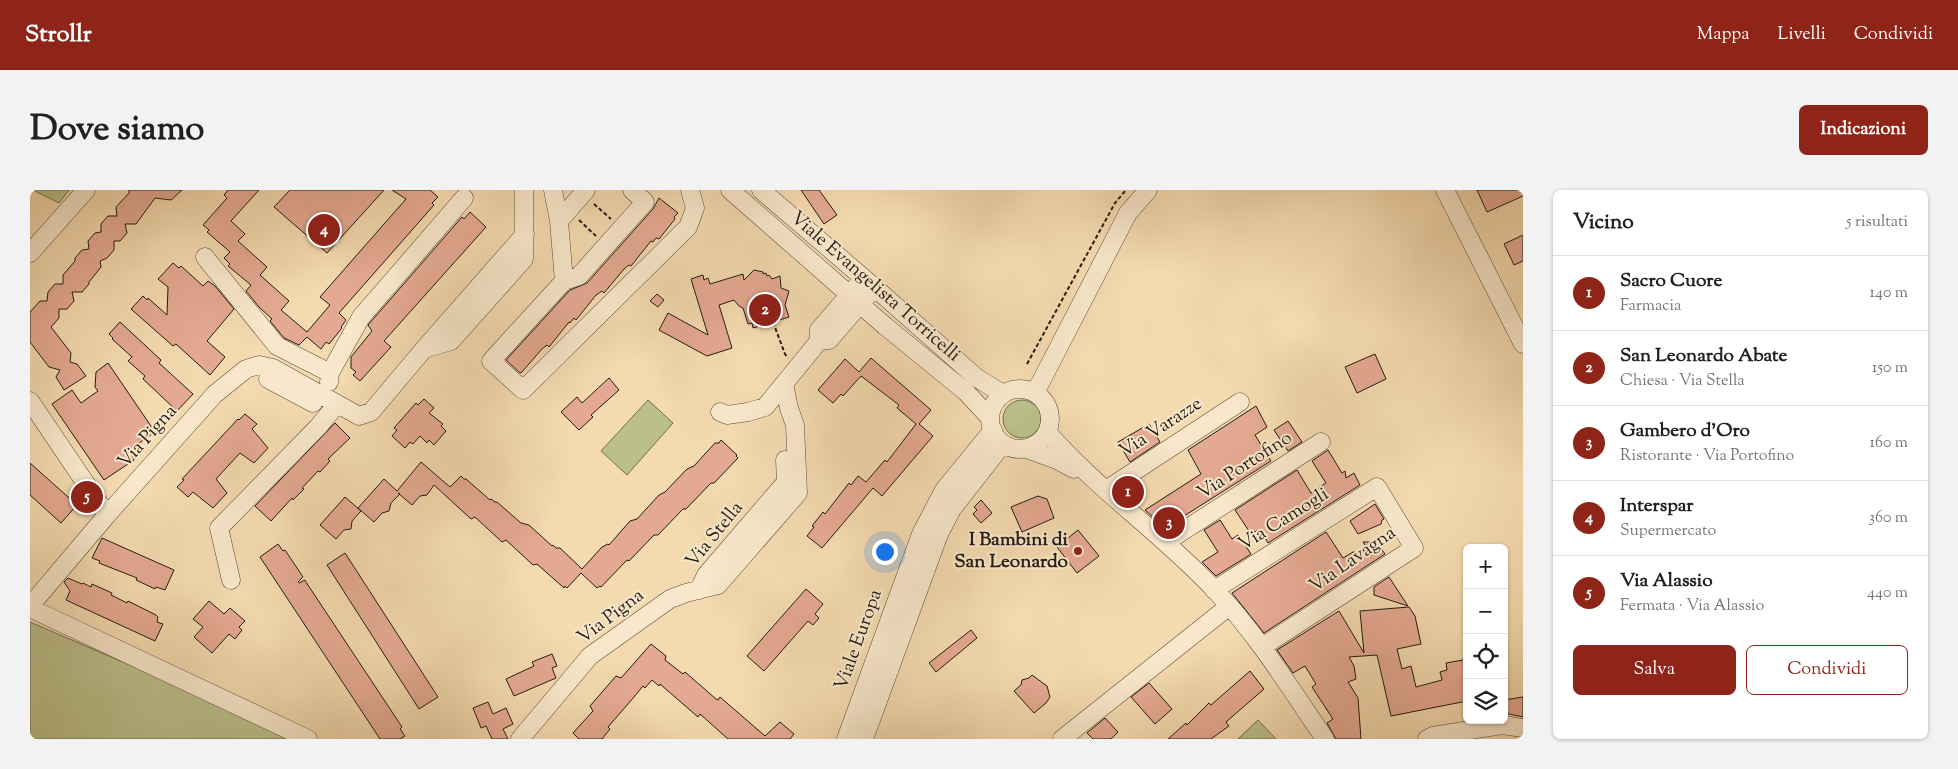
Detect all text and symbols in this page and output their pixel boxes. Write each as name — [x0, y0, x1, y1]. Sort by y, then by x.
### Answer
text: Strollr — [25, 18, 92, 52]
text: Mappa — [1697, 22, 1750, 48]
text: Livelli — [1778, 22, 1826, 48]
text: Condividi — [1854, 22, 1933, 48]
text: Dove siamo — [30, 105, 204, 156]
button: Indicazioni — [1799, 105, 1928, 155]
street label: Viale Evangelista Torricelli — [784, 205, 966, 369]
text: Vicino — [1573, 208, 1634, 238]
pin: 4 — [308, 211, 340, 249]
text: 5 risultati — [1846, 211, 1908, 234]
text: Sacro Cuore — [1620, 268, 1722, 295]
text: 1 — [1586, 282, 1592, 305]
text: 140 m — [1870, 282, 1908, 305]
pin: 2 — [749, 291, 781, 329]
text: Farmacia — [1620, 295, 1681, 318]
text: San Leonardo Abate — [1620, 343, 1787, 370]
text: 2 — [1585, 357, 1593, 380]
text: 150 m — [1872, 357, 1908, 380]
text: Chiesa · Via Stella — [1620, 370, 1745, 393]
street label: Via Varazze — [1114, 391, 1208, 465]
street label: Via Pigna — [112, 399, 184, 475]
text: Gambero d'Oro — [1620, 418, 1750, 445]
street label: Via Portofino — [1192, 425, 1298, 507]
text: 3 — [1586, 432, 1592, 455]
text: 160 m — [1870, 432, 1908, 455]
text: Ristorante · Via Portofino — [1620, 445, 1794, 468]
pin: 1 — [1112, 473, 1144, 511]
pin: 5 — [71, 478, 103, 516]
street label: Via Camogli — [1234, 481, 1334, 559]
text: Interspar — [1620, 493, 1693, 520]
street label: Via Stella — [680, 496, 750, 574]
pin: 3 — [1153, 504, 1185, 542]
text: 4 — [1585, 507, 1593, 530]
text: 360 m — [1869, 507, 1908, 530]
street label: Via Lavagna — [1304, 520, 1402, 600]
text: Supermercato — [1620, 520, 1716, 543]
place label: I Bambini di San Leonardo — [954, 527, 1069, 576]
your location — [872, 539, 898, 565]
map controls — [1463, 544, 1508, 724]
button: + — [1463, 544, 1508, 589]
marker: I Bambini di San Leonardo — [1072, 545, 1084, 557]
text: Via Alassio — [1620, 568, 1713, 595]
text: 5 — [1586, 582, 1592, 605]
text: 440 m — [1867, 582, 1908, 605]
street label: Via Pigna — [572, 583, 650, 651]
street label: Viale Europa — [828, 586, 890, 694]
button: − — [1463, 589, 1508, 634]
text: Fermata · Via Alassio — [1620, 595, 1764, 618]
button: locate — [1463, 634, 1508, 679]
button: Salva — [1573, 645, 1736, 695]
button: Condividi — [1746, 645, 1908, 695]
button: layers — [1463, 679, 1508, 724]

